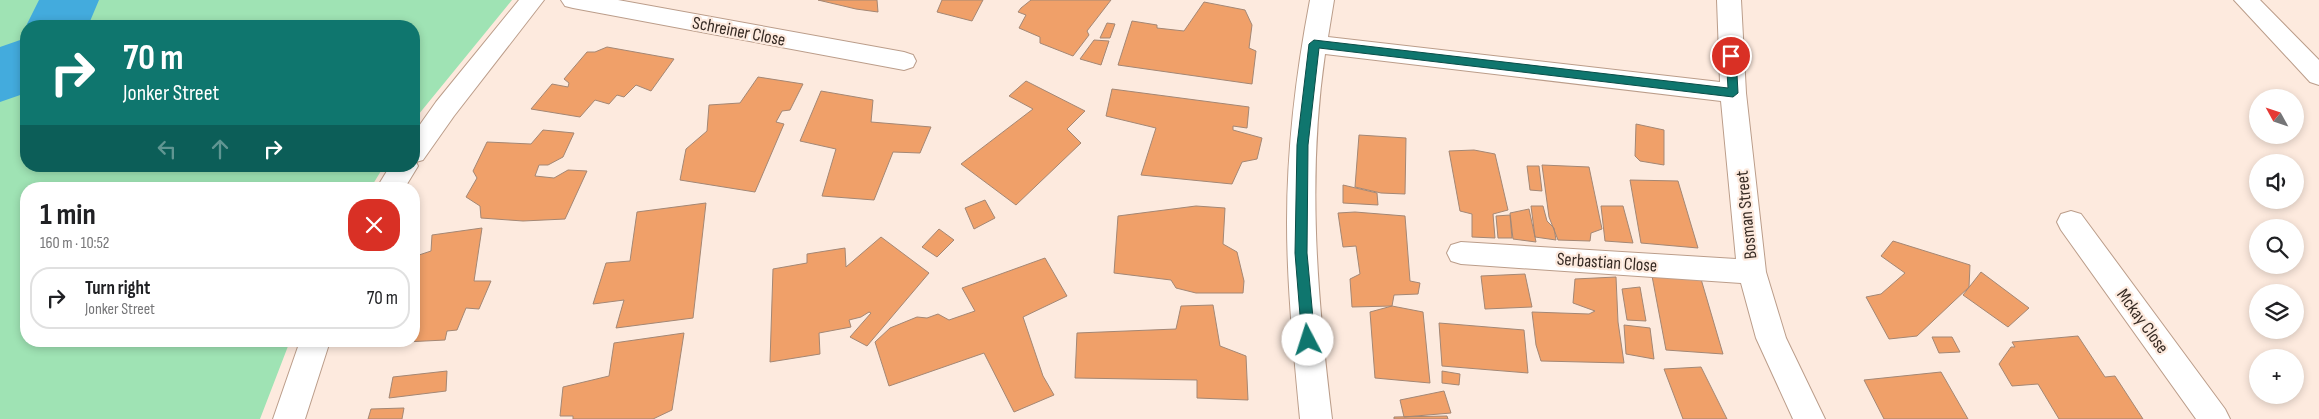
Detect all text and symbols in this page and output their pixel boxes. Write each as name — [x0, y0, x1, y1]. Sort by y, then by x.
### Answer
street label: Schreiner Close — [691, 12, 787, 51]
pin — [1710, 35, 1752, 77]
text: 70 m — [123, 37, 183, 80]
icon: right — [40, 40, 105, 105]
icon: arrive — [1717, 42, 1745, 70]
text: Jonker Street — [123, 80, 219, 107]
north arrow — [2249, 89, 2304, 144]
map controls — [2249, 89, 2304, 404]
icon: left — [153, 135, 181, 163]
icon: ahead — [206, 135, 234, 163]
icon: right — [259, 135, 287, 163]
button: sound — [2249, 154, 2304, 209]
street label: Bosman Street — [1731, 169, 1762, 260]
text: 1 min — [40, 197, 96, 233]
button: close — [348, 199, 400, 251]
button: search — [2249, 219, 2304, 274]
text: 160 m · 10:52 — [40, 234, 109, 253]
street label: Serbastian Close — [1556, 249, 1658, 276]
text: Turn right — [85, 277, 150, 300]
icon: right — [42, 284, 70, 312]
button: layers — [2249, 284, 2304, 339]
street label: Mckay Close — [2112, 285, 2173, 358]
text: 70 m — [367, 287, 398, 310]
text: Jonker Street — [85, 300, 155, 319]
position arrow — [1281, 313, 1333, 365]
button: + — [2249, 349, 2304, 404]

